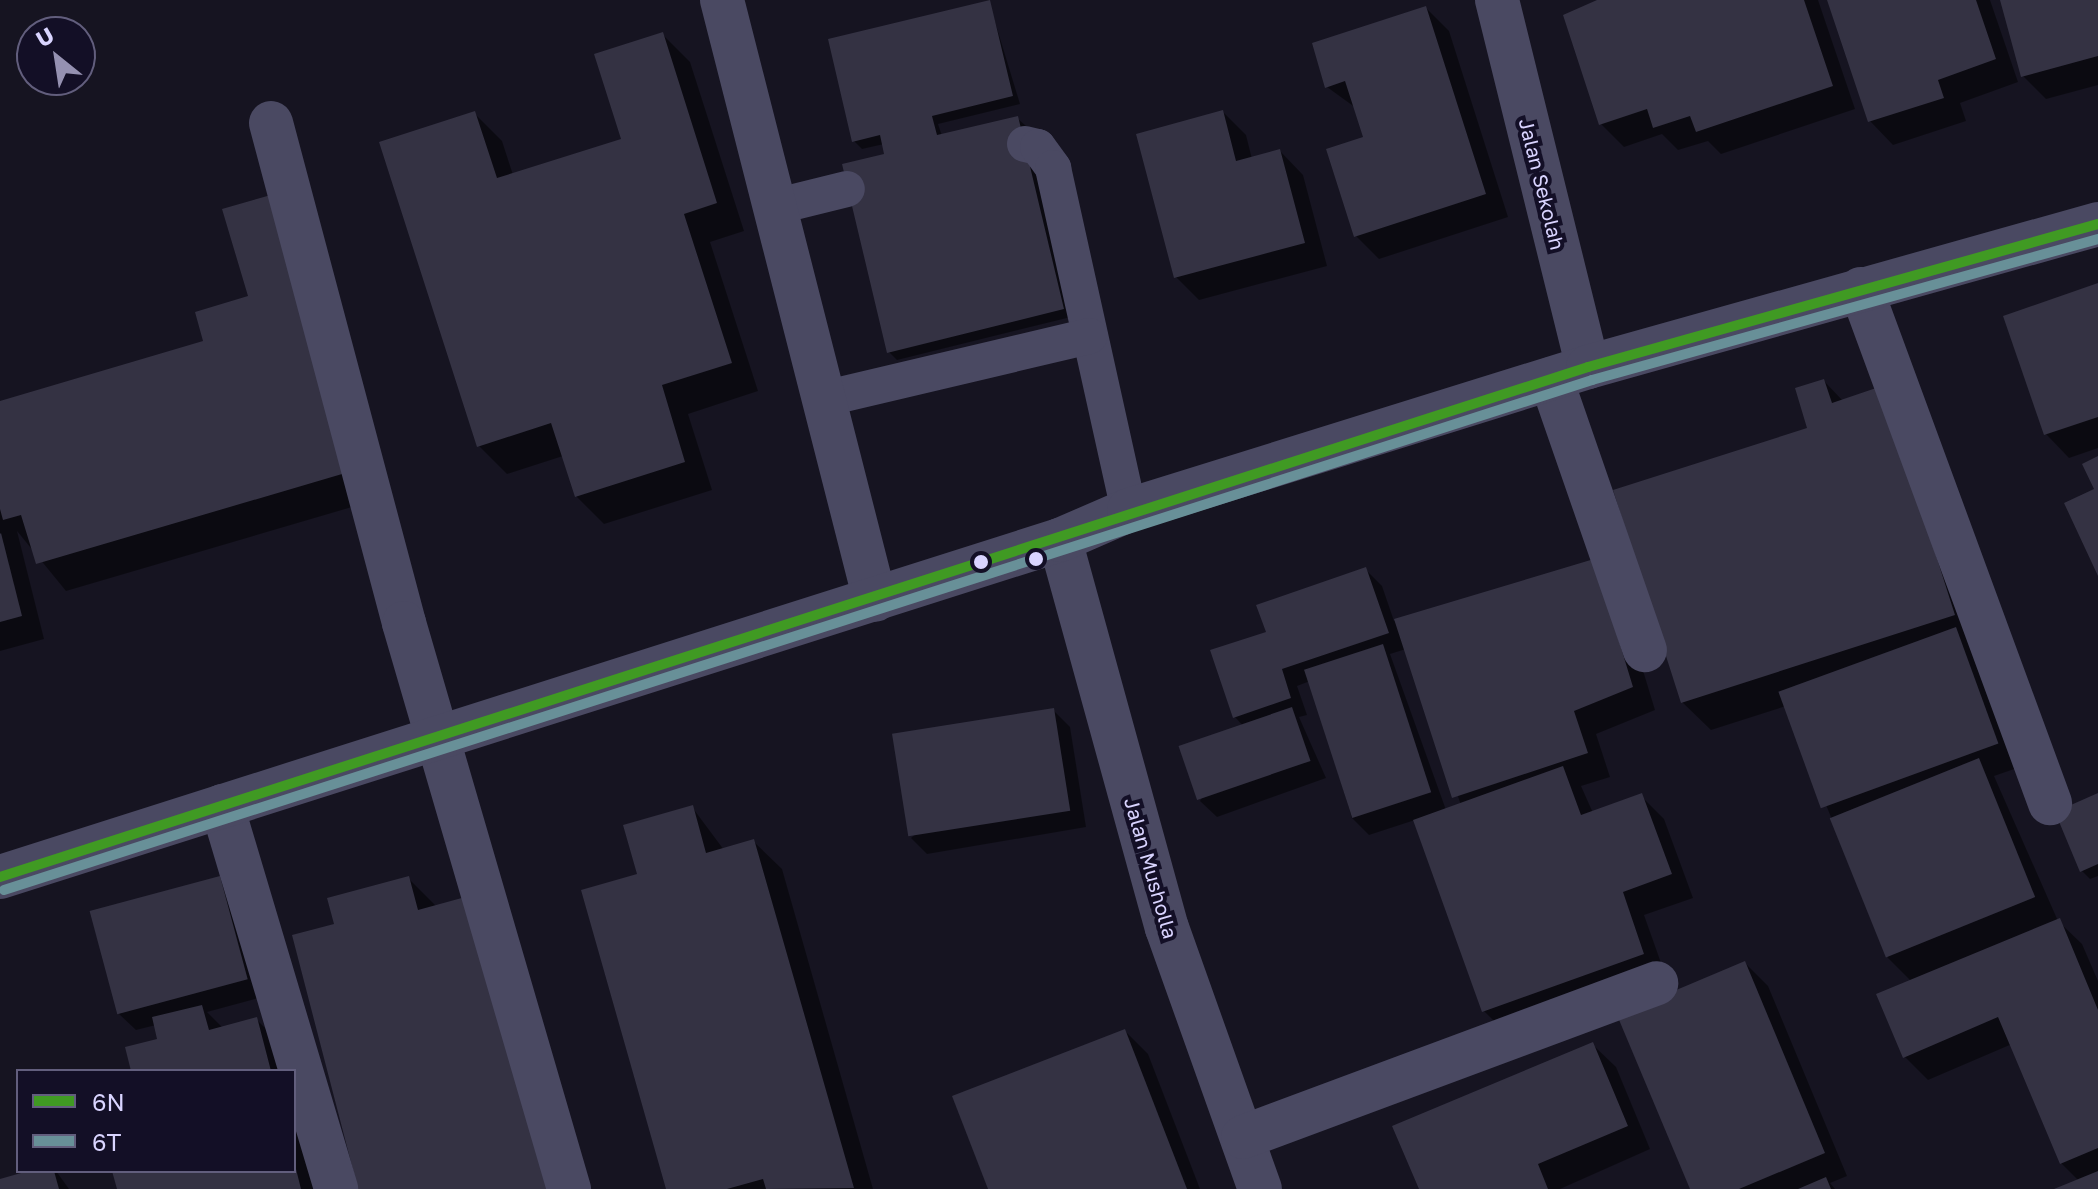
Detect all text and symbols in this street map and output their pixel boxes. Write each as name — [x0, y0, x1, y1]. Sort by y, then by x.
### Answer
north arrow — [16, 16, 96, 96]
text: U — [31, 21, 58, 52]
street label: Jalan Sekolah — [1514, 116, 1570, 252]
unlabelled marker — [1028, 551, 1044, 567]
unlabelled marker — [973, 554, 989, 570]
street label: Jalan Musholla — [1119, 795, 1183, 941]
legend — [16, 1069, 296, 1173]
text: 6N — [92, 1087, 125, 1116]
text: 6T — [92, 1127, 121, 1156]

